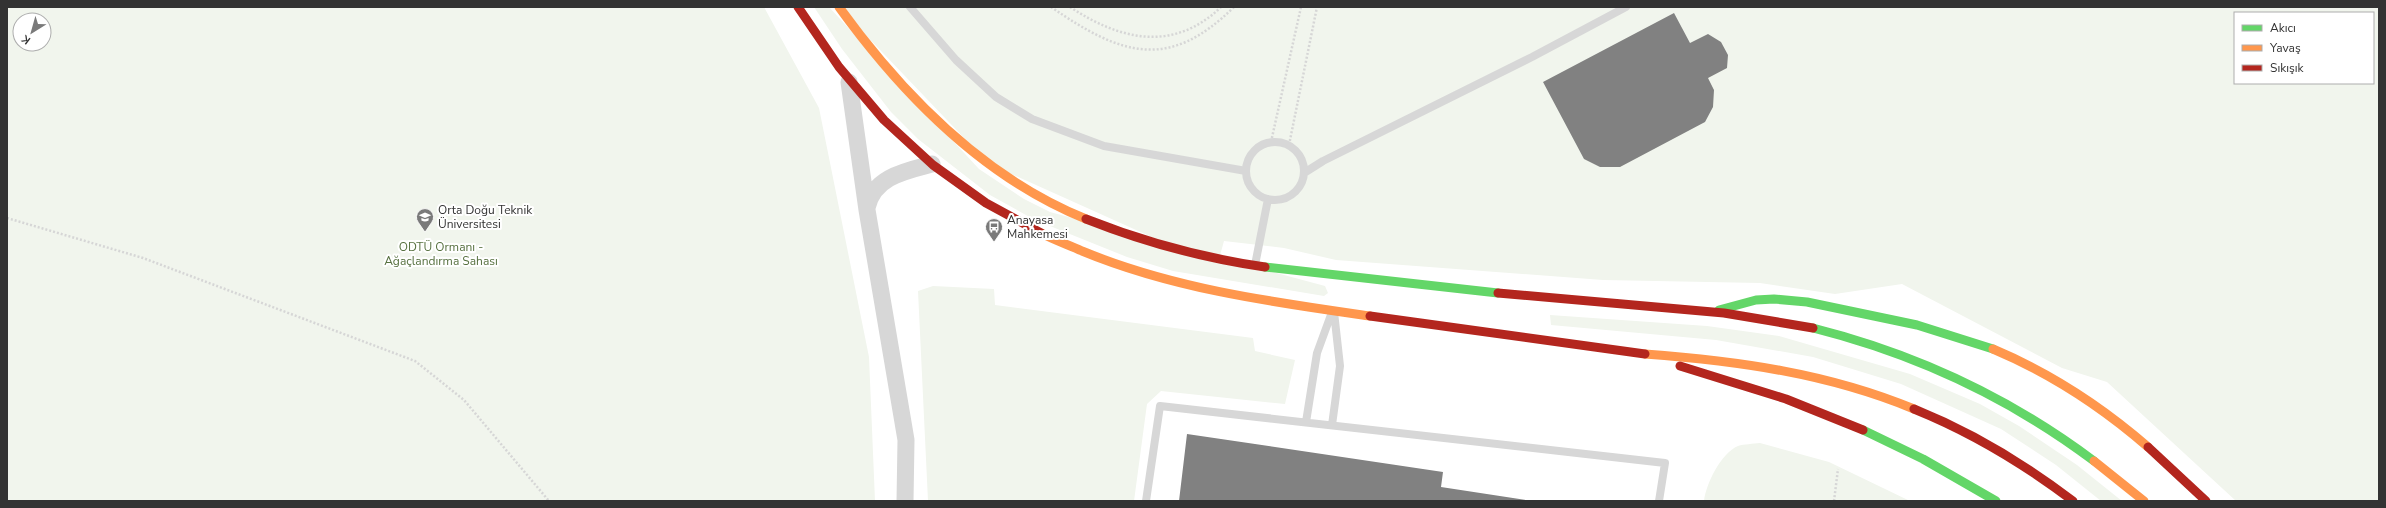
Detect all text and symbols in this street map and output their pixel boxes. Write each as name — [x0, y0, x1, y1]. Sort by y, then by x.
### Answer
north arrow — [12, 12, 52, 52]
legend — [2234, 12, 2374, 84]
text: Akıcı — [2270, 20, 2296, 36]
text: K — [18, 31, 34, 48]
text: Yavaş — [2269, 40, 2301, 56]
text: Sıkışık — [2270, 60, 2305, 76]
place label: Orta Doğu Teknik Üniversitesi — [438, 202, 533, 232]
school or university icon: Orta Doğu Teknik Üniversitesi — [415, 207, 435, 232]
place label: Anayasa Mahkemesi — [1007, 212, 1068, 242]
bus stop icon: Anayasa Mahkemesi — [984, 217, 1004, 242]
park label: ODTÜ Ormanı - Ağaçlandırma Sahası — [384, 239, 498, 269]

